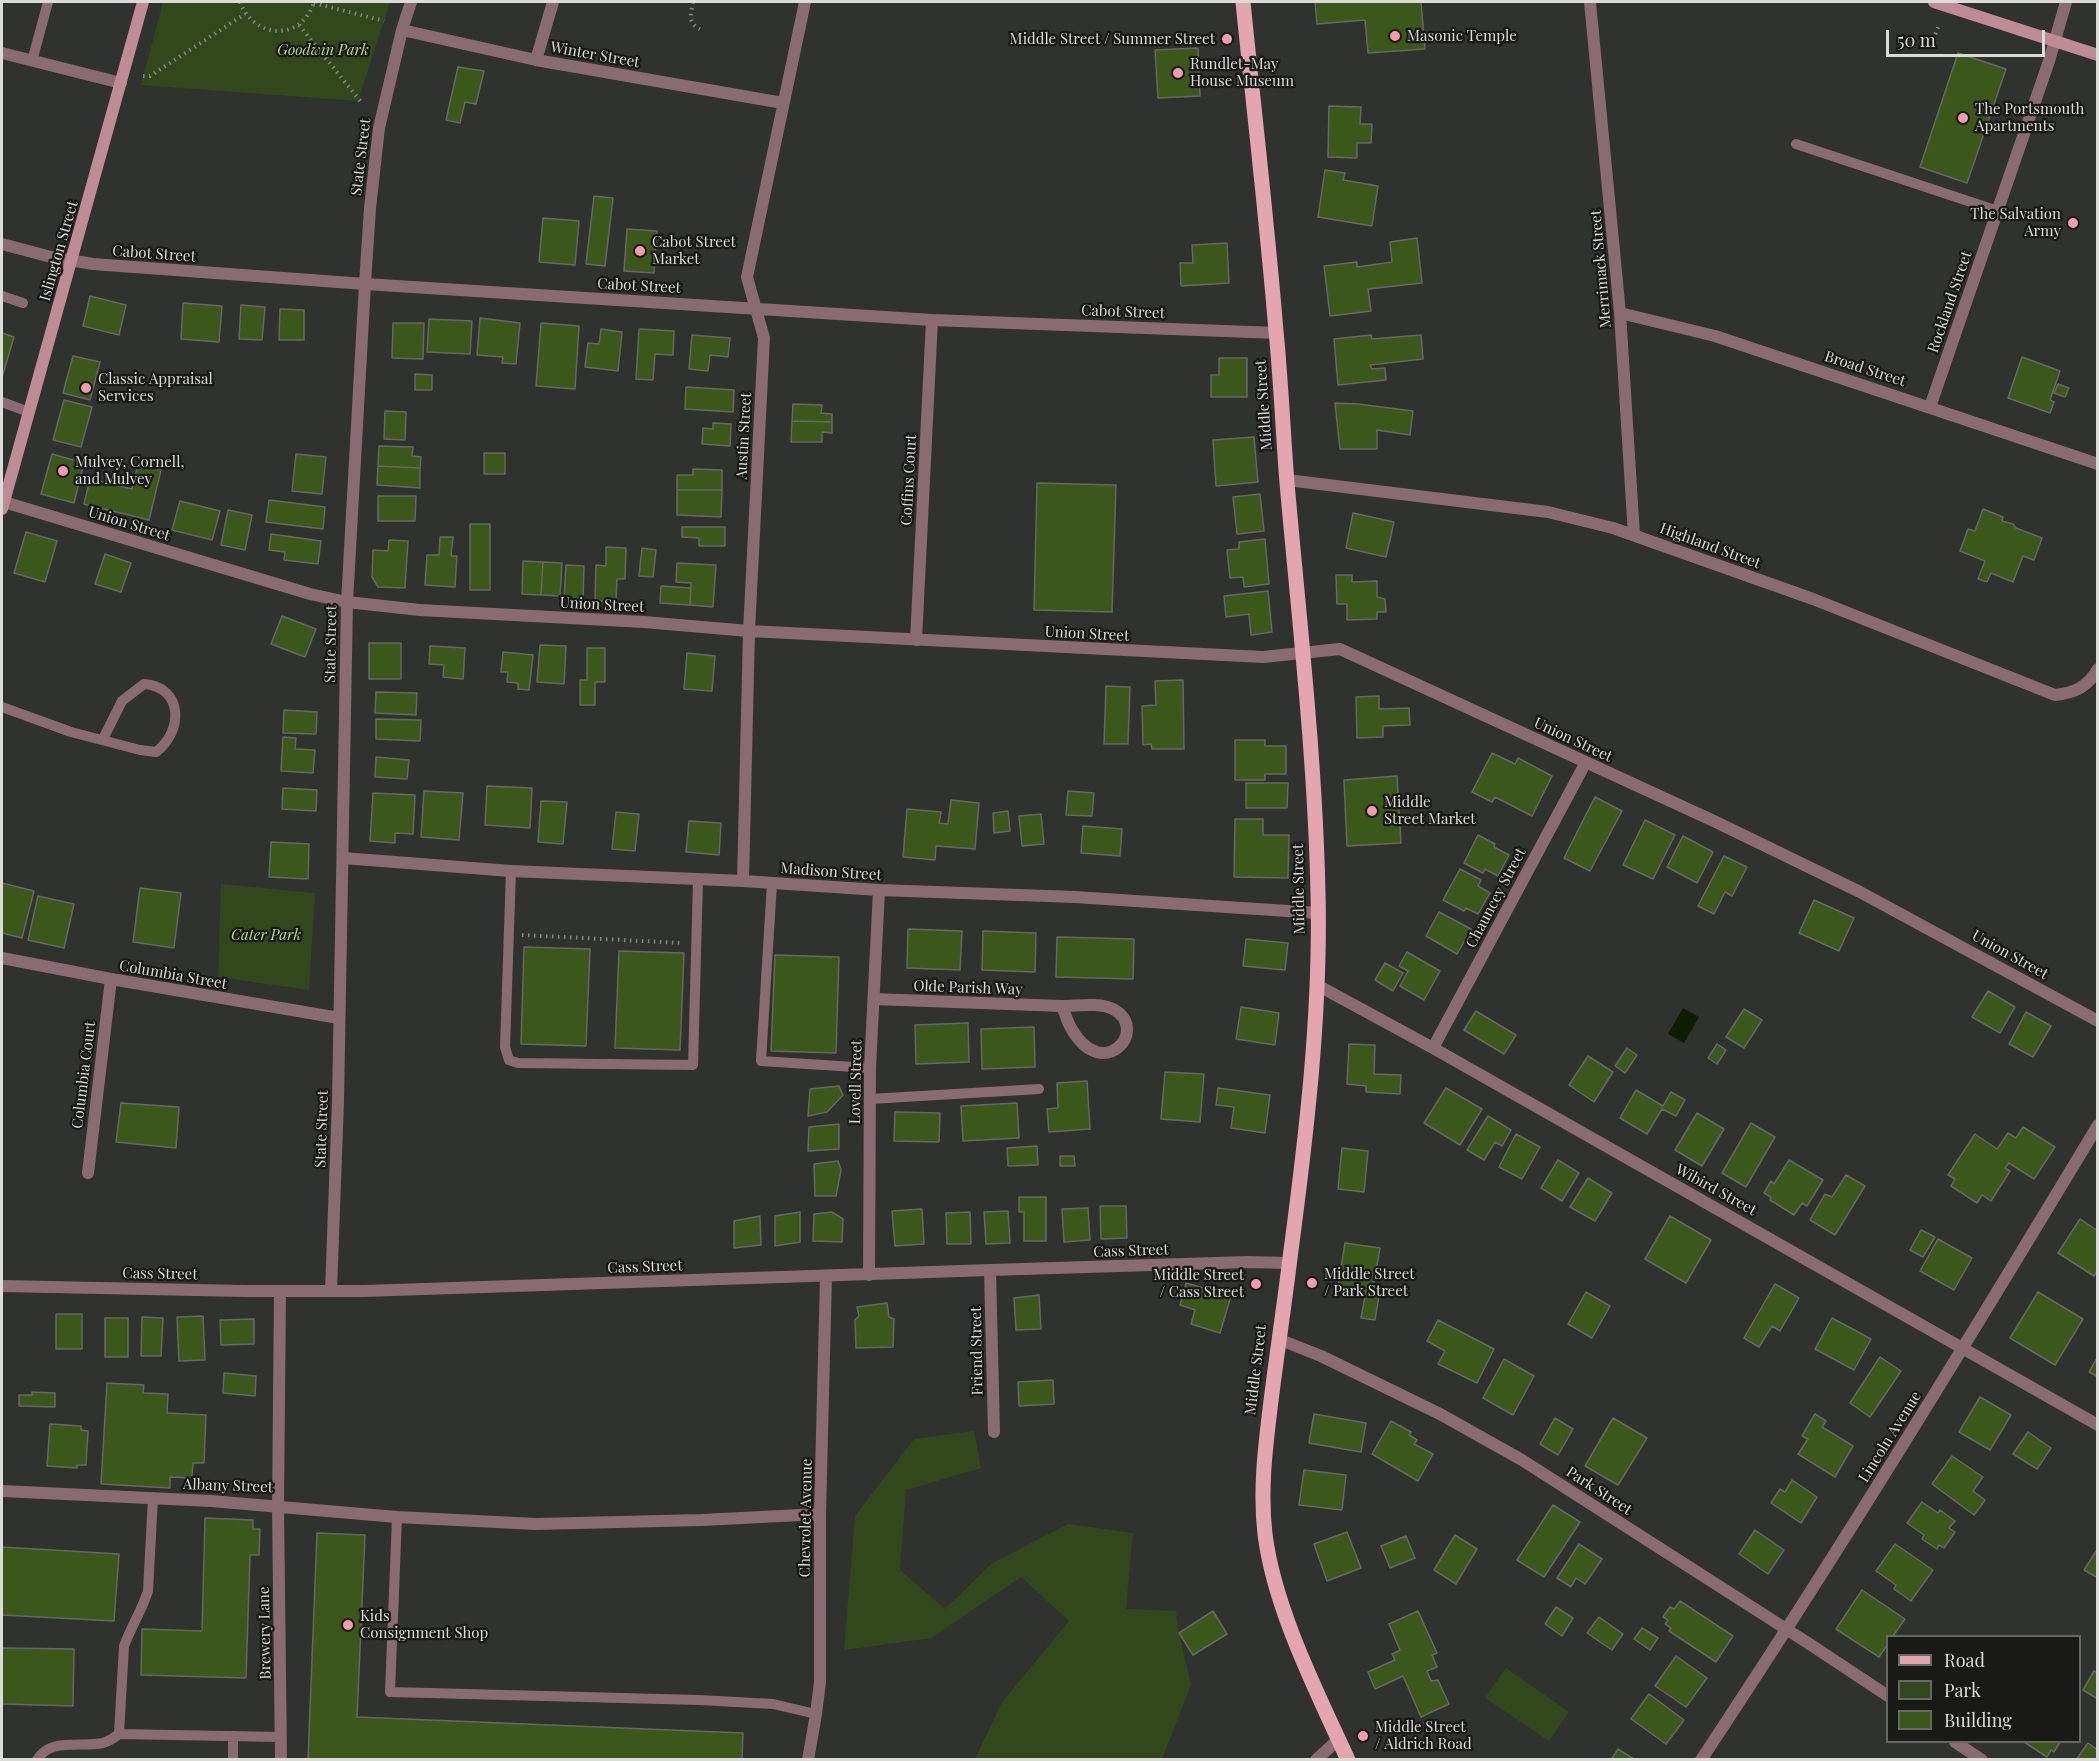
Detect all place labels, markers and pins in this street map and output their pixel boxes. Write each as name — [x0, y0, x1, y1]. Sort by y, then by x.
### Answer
place label: Masonic Temple — [1407, 27, 1517, 45]
marker: Masonic Temple — [1388, 29, 1402, 43]
place label: Middle Street / Summer Street — [1010, 30, 1215, 48]
marker: Middle Street / Summer Street — [1220, 32, 1234, 46]
place label: Rundlet-May House Museum — [1190, 55, 1294, 90]
marker: Rundlet-May House Museum — [1171, 66, 1185, 80]
place label: The Portsmouth Apartments — [1975, 100, 2084, 135]
marker: The Portsmouth Apartments — [1956, 111, 1970, 125]
place label: The Salvation Army — [1970, 205, 2061, 240]
marker: The Salvation Army — [2066, 216, 2080, 230]
place label: Cabot Street Market — [652, 233, 736, 268]
marker: Cabot Street Market — [633, 244, 647, 258]
place label: Classic Appraisal Services — [98, 370, 213, 405]
marker: Classic Appraisal Services — [79, 381, 93, 395]
place label: Mulvey, Cornell, and Mulvey — [75, 453, 184, 488]
marker: Mulvey, Cornell, and Mulvey — [56, 464, 70, 478]
place label: Middle Street Market — [1384, 793, 1476, 828]
marker: Middle Street Market — [1365, 804, 1379, 818]
place label: Middle Street / Park Street — [1324, 1265, 1415, 1300]
place label: Middle Street / Cass Street — [1153, 1266, 1244, 1301]
marker: Middle Street / Park Street — [1305, 1276, 1319, 1290]
marker: Middle Street / Cass Street — [1249, 1277, 1263, 1291]
place label: Kids Consignment Shop — [360, 1607, 488, 1642]
marker: Kids Consignment Shop — [341, 1618, 355, 1632]
place label: Middle Street / Aldrich Road — [1375, 1718, 1472, 1753]
marker: Middle Street / Aldrich Road — [1356, 1729, 1370, 1743]

